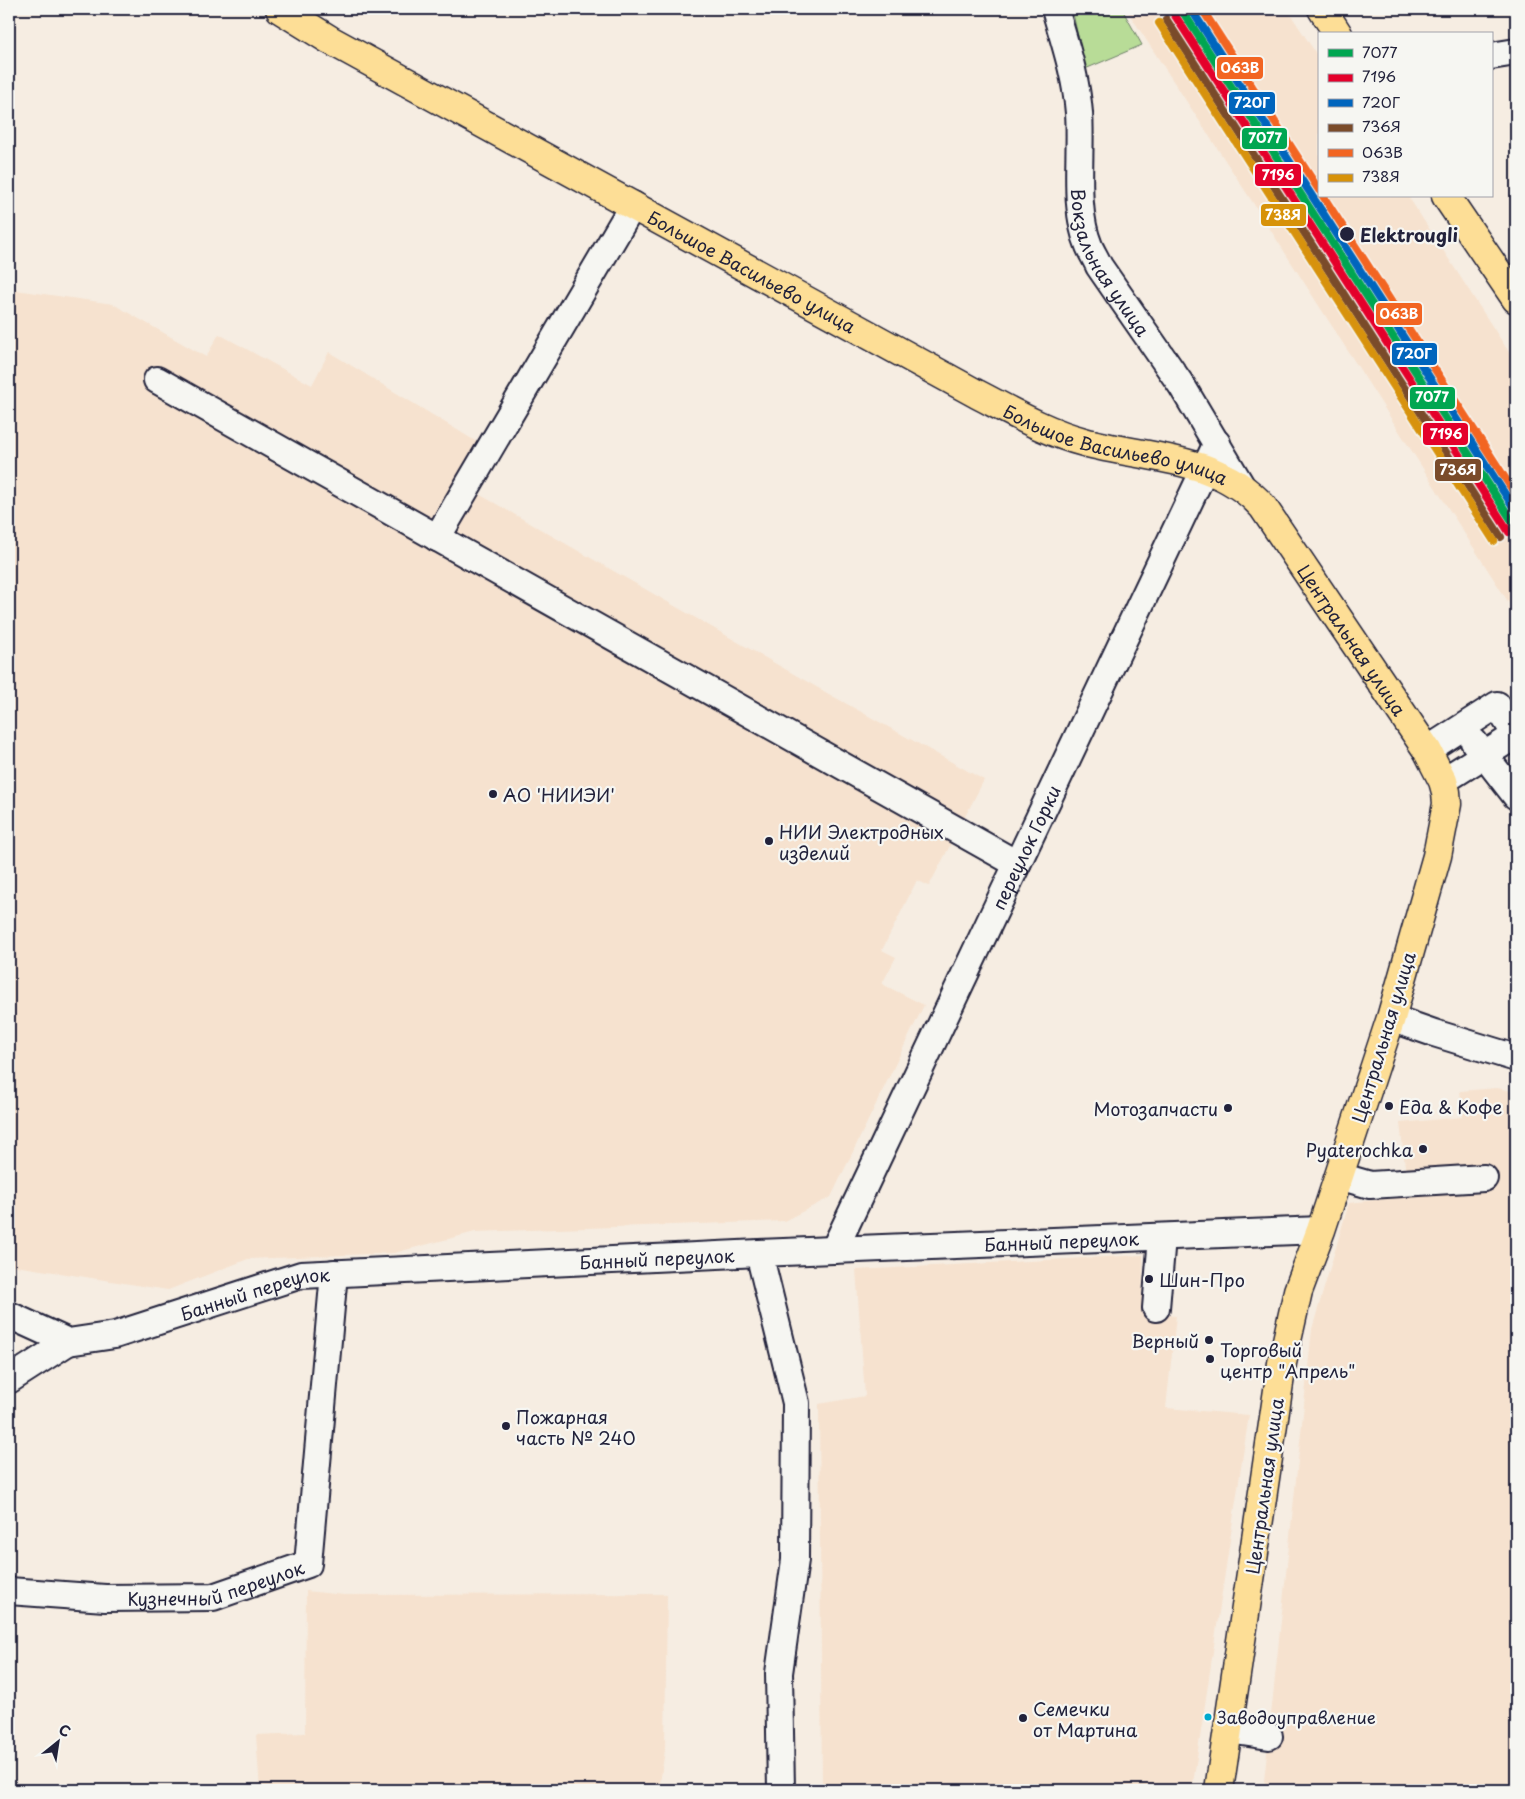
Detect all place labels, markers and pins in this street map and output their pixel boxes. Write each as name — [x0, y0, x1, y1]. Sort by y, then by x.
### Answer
place label: Elektrougli — [1360, 221, 1458, 248]
marker: Elektrougli — [1338, 225, 1356, 243]
place label: АО 'НИИЭИ' — [503, 781, 615, 808]
marker: АО 'НИИЭИ' — [487, 788, 499, 800]
place label: НИИ Электродных изделий — [779, 818, 944, 866]
marker: НИИ Электродных изделий — [763, 835, 775, 847]
place label: Еда & Кофе — [1399, 1093, 1503, 1120]
place label: Мотозапчасти — [1093, 1095, 1218, 1122]
marker: Еда & Кофе — [1383, 1100, 1395, 1112]
marker: Мотозапчасти — [1222, 1102, 1234, 1114]
place label: Pyaterochka — [1306, 1136, 1414, 1163]
marker: Pyaterochka — [1417, 1143, 1429, 1155]
place label: Шин-Про — [1159, 1266, 1245, 1293]
marker: Шин-Про — [1143, 1273, 1155, 1285]
place label: Верный — [1132, 1327, 1199, 1354]
marker: Верный — [1203, 1334, 1215, 1346]
place label: Торговый центр "Апрель" — [1220, 1336, 1356, 1384]
marker: Торговый центр "Апрель" — [1204, 1353, 1216, 1365]
place label: Пожарная часть № 240 — [516, 1403, 636, 1451]
marker: Пожарная часть № 240 — [500, 1420, 512, 1432]
place label: Семечки от Мартина — [1033, 1695, 1138, 1743]
place label: Заводоуправление — [1217, 1704, 1376, 1730]
marker: Семечки от Мартина — [1017, 1712, 1029, 1724]
marker: Заводоуправление — [1203, 1712, 1213, 1722]

